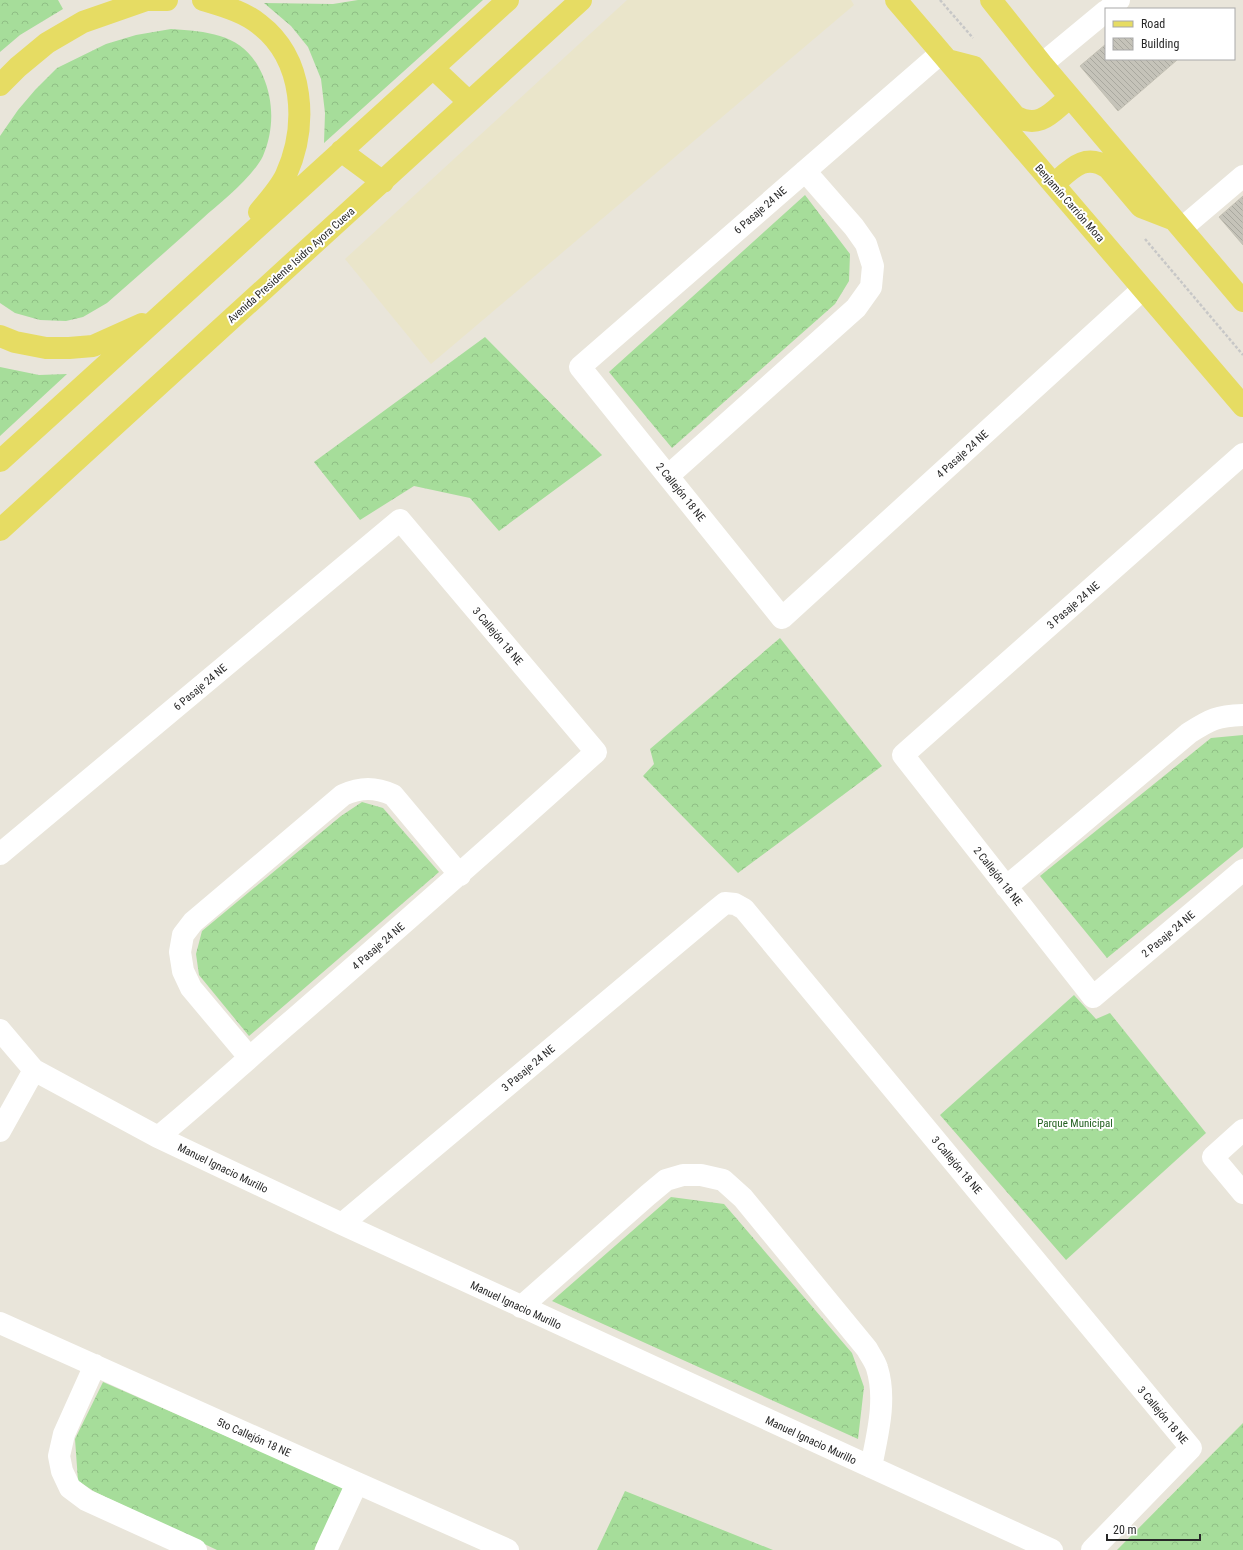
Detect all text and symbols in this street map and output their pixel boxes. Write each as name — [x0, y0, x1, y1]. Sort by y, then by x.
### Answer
legend — [1105, 8, 1235, 60]
text: Road — [1141, 17, 1165, 31]
text: Building — [1141, 37, 1179, 51]
street label: Benjamín Carrión Mora — [1032, 162, 1107, 245]
street label: 6 Pasaje 24 NE — [731, 184, 790, 237]
street label: Avenida Presidente Isidro Ayora Cueva — [225, 205, 358, 326]
street label: 4 Pasaje 24 NE — [934, 427, 991, 481]
street label: 2 Callejón 18 NE — [653, 461, 708, 524]
street label: 3 Pasaje 24 NE — [1044, 579, 1103, 632]
street label: 3 Callejón 18 NE — [470, 605, 526, 668]
street label: 6 Pasaje 24 NE — [171, 661, 230, 713]
street label: 2 Callejón 18 NE — [971, 844, 1025, 909]
street label: 2 Pasaje 24 NE — [1139, 908, 1198, 960]
street label: 4 Pasaje 24 NE — [349, 920, 408, 973]
street label: 3 Pasaje 24 NE — [499, 1042, 558, 1094]
park label: Parque Municipal — [1037, 1117, 1113, 1130]
street label: 3 Callejón 18 NE — [929, 1134, 985, 1197]
street label: Manuel Ignacio Murillo — [175, 1141, 271, 1196]
street label: Manuel Ignacio Murillo — [468, 1279, 564, 1332]
street label: 3 Callejón 18 NE — [1135, 1384, 1191, 1447]
street label: Manuel Ignacio Murillo — [763, 1414, 859, 1467]
street label: 5to Callejón 18 NE — [215, 1415, 293, 1460]
scale bar — [1107, 1516, 1200, 1542]
text: 20 m — [1113, 1523, 1137, 1537]

